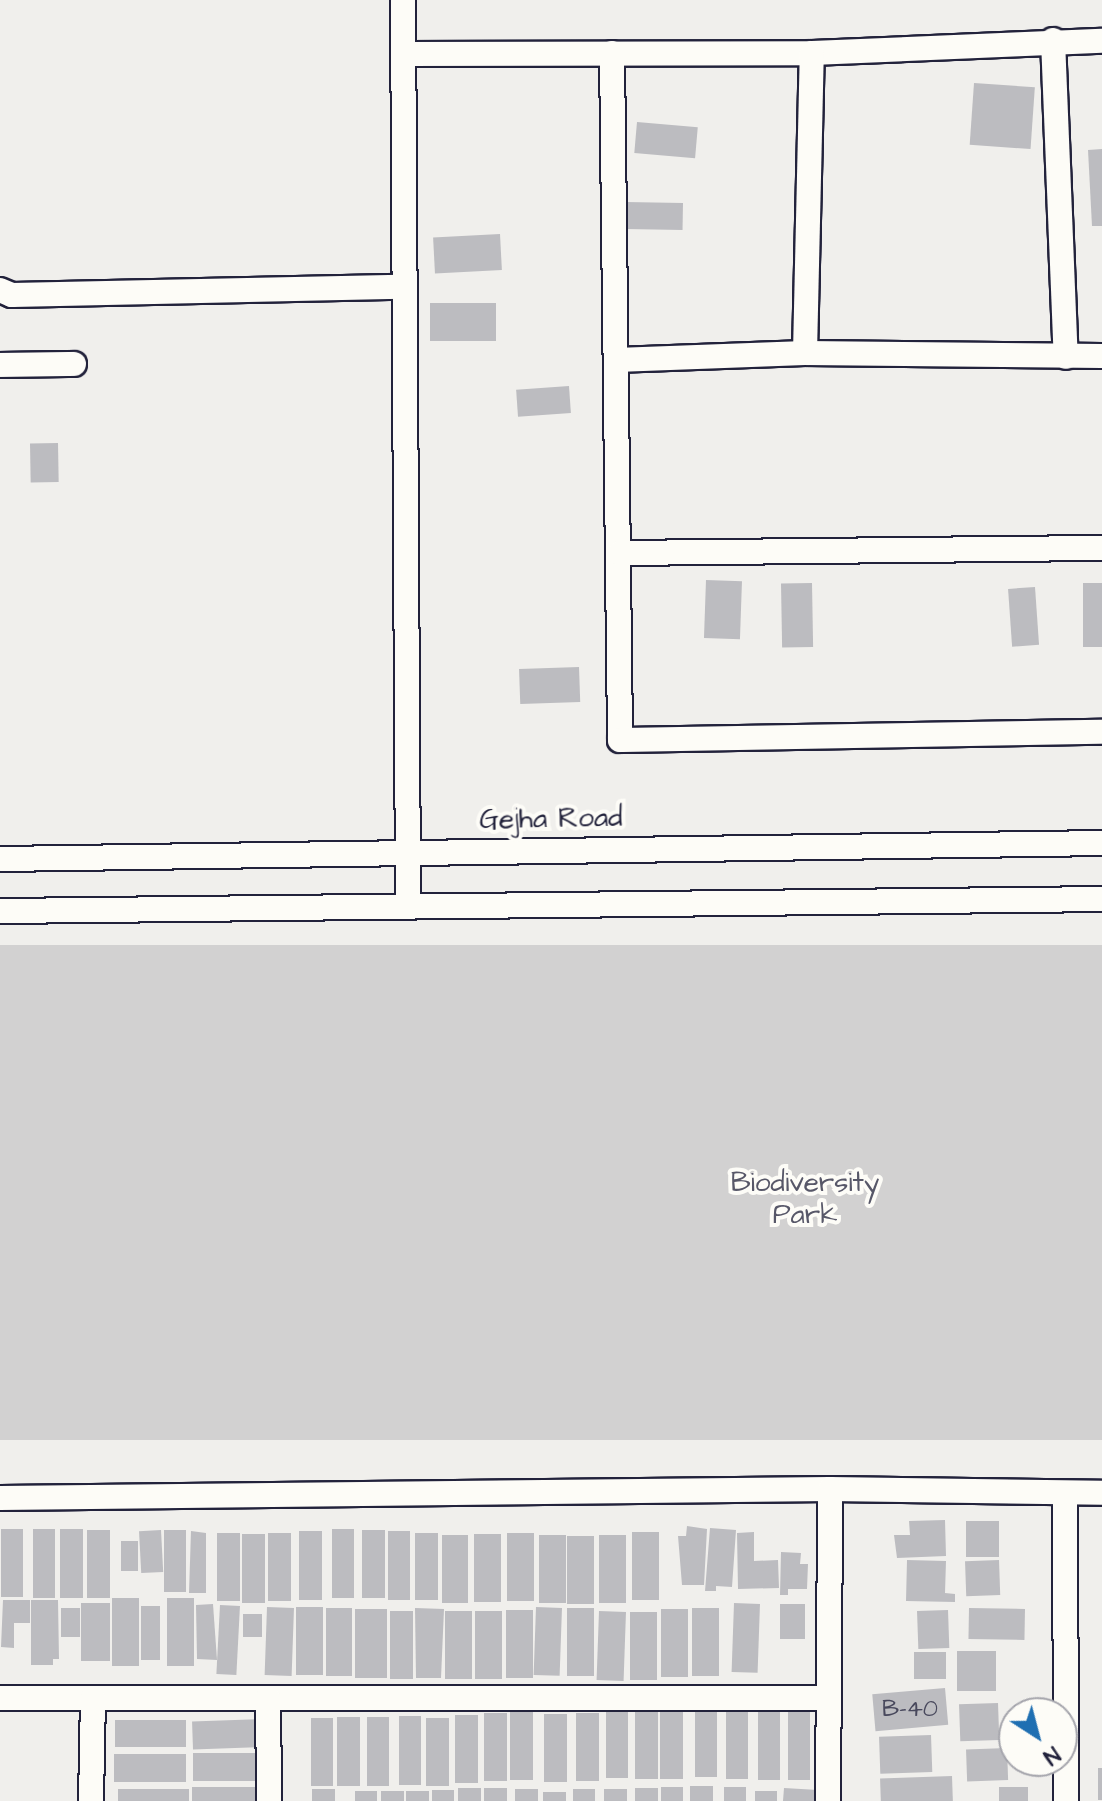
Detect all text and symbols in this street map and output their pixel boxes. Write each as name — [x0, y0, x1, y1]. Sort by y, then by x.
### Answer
street label: Gejha Road — [479, 801, 623, 837]
park label: Biodiversity Park — [731, 1166, 879, 1232]
house number: B-40 — [882, 1696, 938, 1724]
north arrow — [998, 1697, 1078, 1777]
text: N — [1037, 1739, 1066, 1772]

